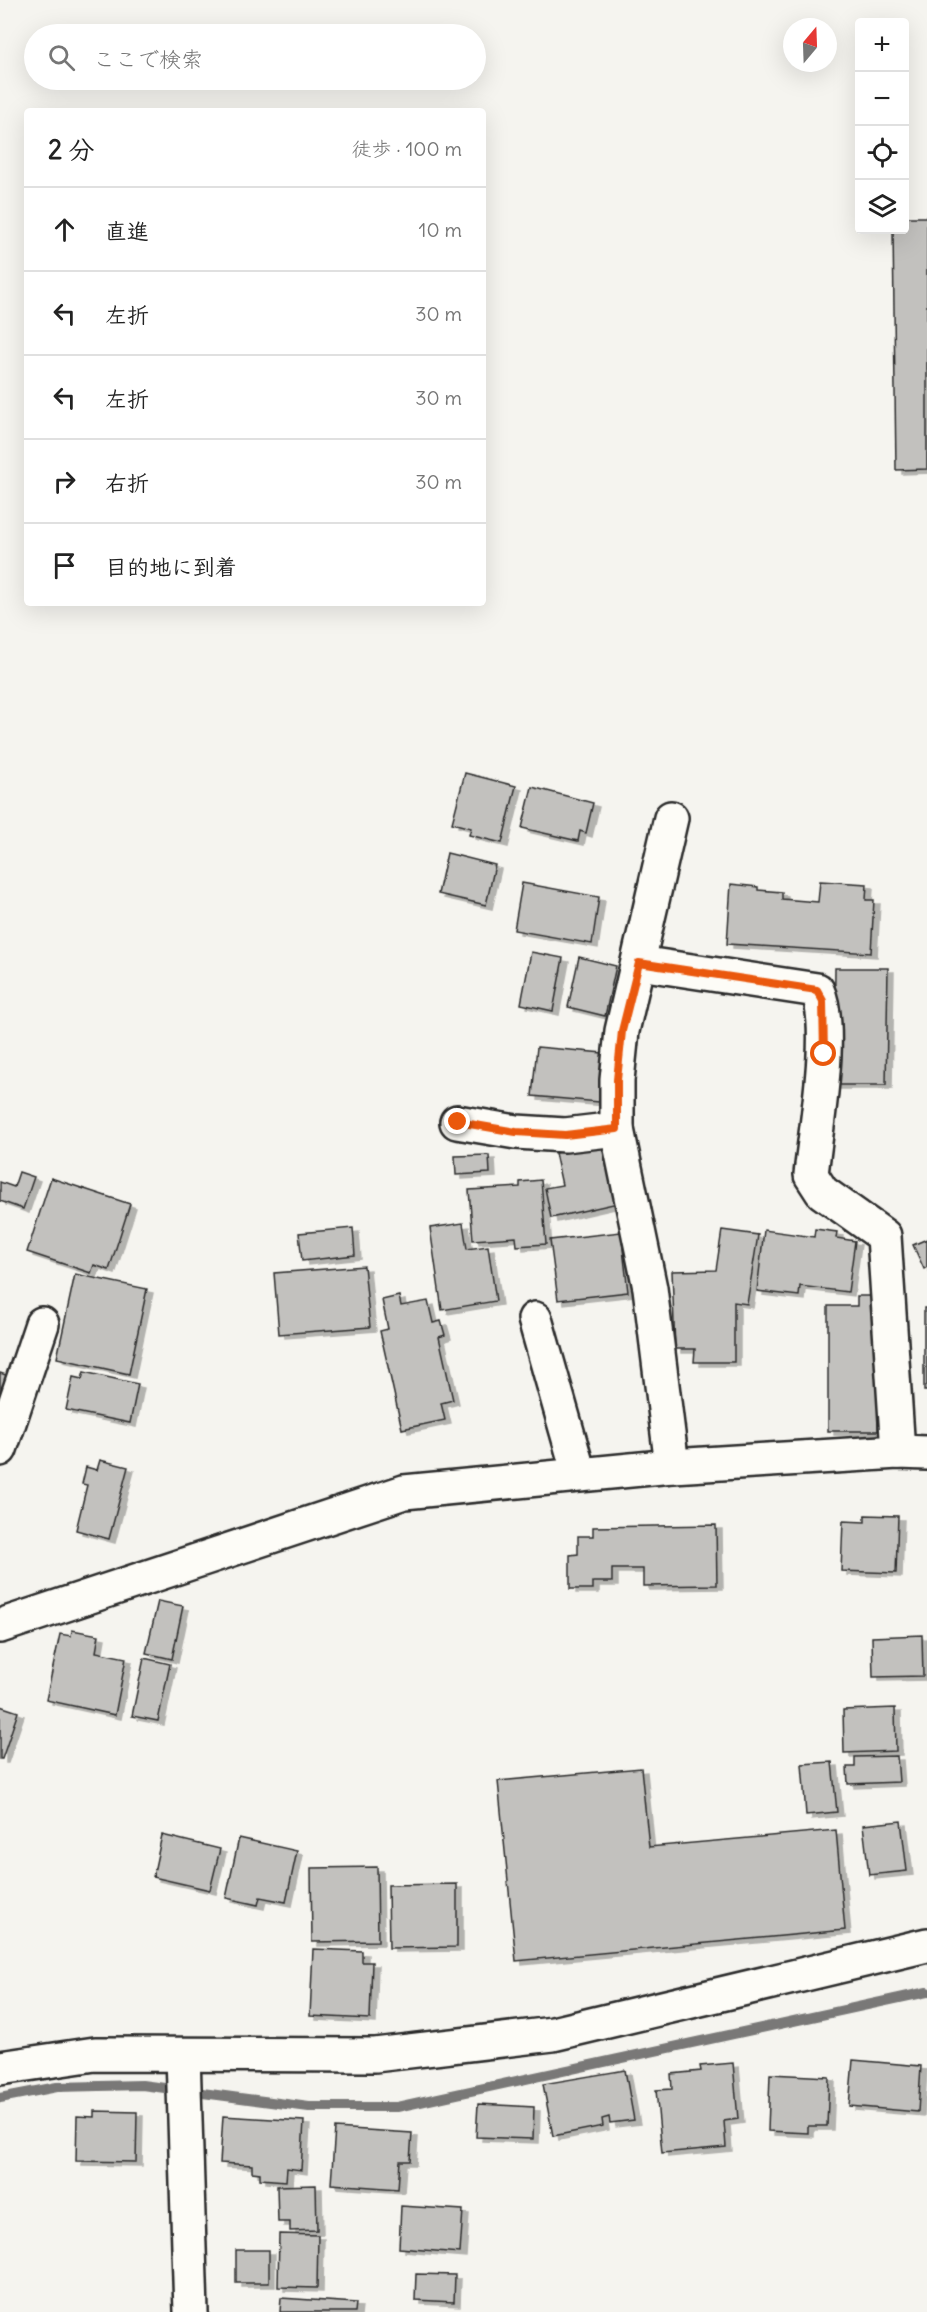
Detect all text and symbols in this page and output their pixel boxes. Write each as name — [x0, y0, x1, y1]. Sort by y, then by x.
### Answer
north arrow — [783, 18, 837, 72]
map controls — [855, 18, 909, 234]
button: + — [855, 18, 909, 72]
search box — [24, 24, 486, 90]
icon: search — [45, 41, 78, 74]
text: ここで検索 — [93, 45, 203, 73]
button: − — [855, 72, 909, 126]
button: locate — [855, 126, 909, 180]
text: 2 分 — [48, 133, 94, 166]
text: 徒歩 · 100 m — [351, 136, 462, 161]
button: layers — [855, 180, 909, 234]
icon: ahead — [48, 213, 81, 246]
text: 直進 — [105, 217, 149, 245]
text: 10 m — [419, 217, 462, 242]
icon: left — [48, 297, 81, 330]
text: 左折 — [105, 301, 149, 329]
text: 30 m — [415, 301, 462, 326]
icon: left — [48, 381, 81, 414]
text: 左折 — [105, 385, 149, 413]
text: 30 m — [415, 385, 462, 410]
icon: right — [48, 465, 81, 498]
text: 右折 — [105, 469, 149, 497]
text: 30 m — [415, 469, 462, 494]
icon: arrive — [48, 549, 81, 582]
text: 目的地に到着 — [105, 553, 237, 581]
route start — [810, 1040, 836, 1066]
route end — [444, 1108, 470, 1134]

